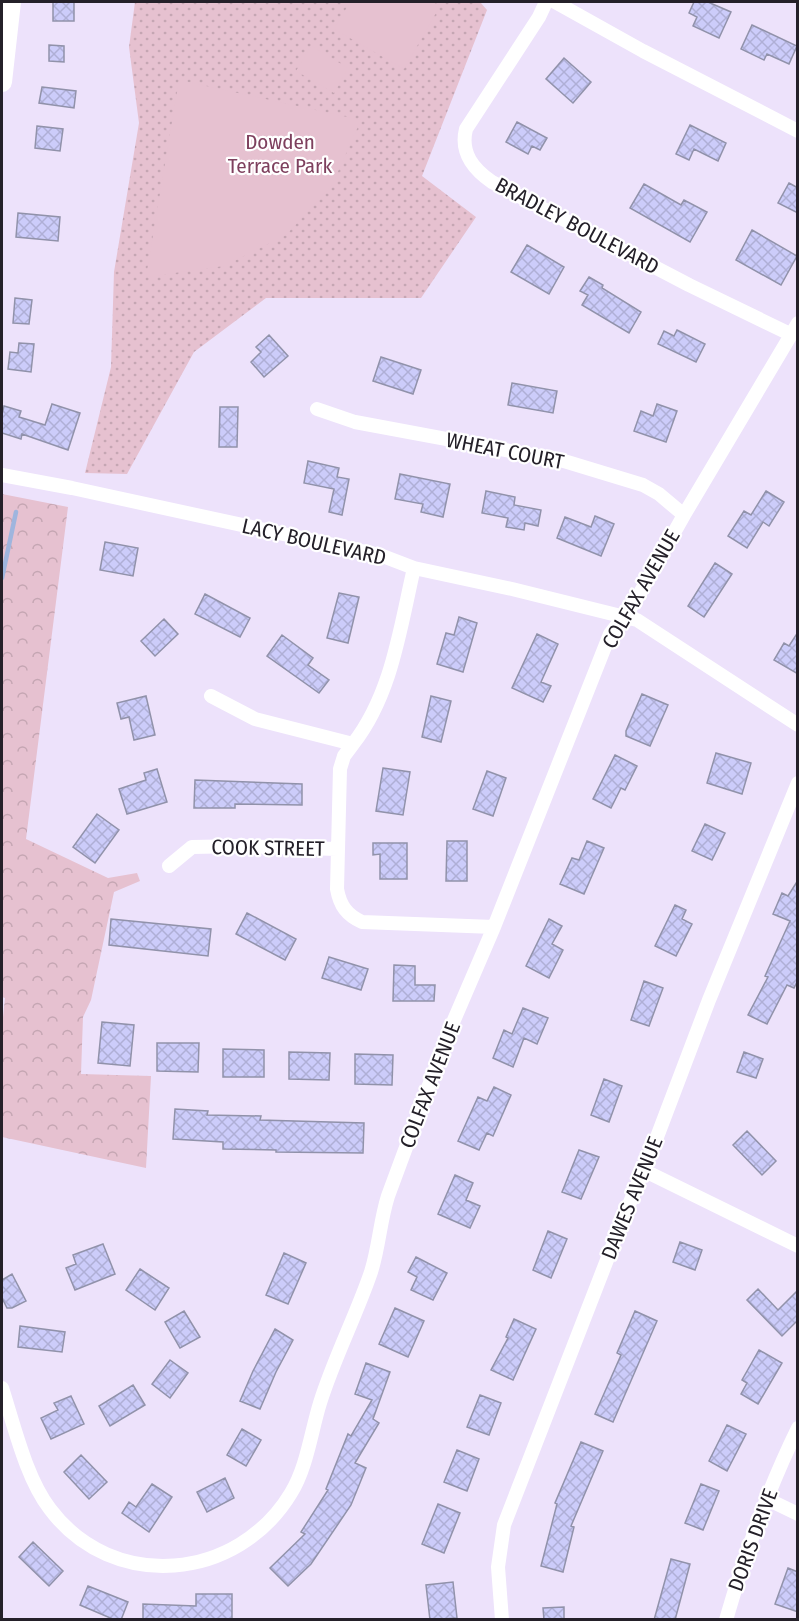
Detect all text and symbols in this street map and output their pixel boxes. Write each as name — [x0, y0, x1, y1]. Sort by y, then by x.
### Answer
park label: Dowden Terrace Park — [228, 129, 332, 179]
street label: BRADLEY BOULEVARD — [491, 172, 663, 280]
street label: WHEAT COURT — [444, 427, 566, 475]
street label: LACY BOULEVARD — [239, 513, 389, 571]
street label: COLFAX AVENUE — [596, 525, 686, 653]
street label: COOK STREET — [211, 834, 325, 862]
street label: COLFAX AVENUE — [394, 1018, 466, 1152]
street label: DAWES AVENUE — [596, 1133, 668, 1263]
street label: DORIS DRIVE — [722, 1485, 784, 1595]

